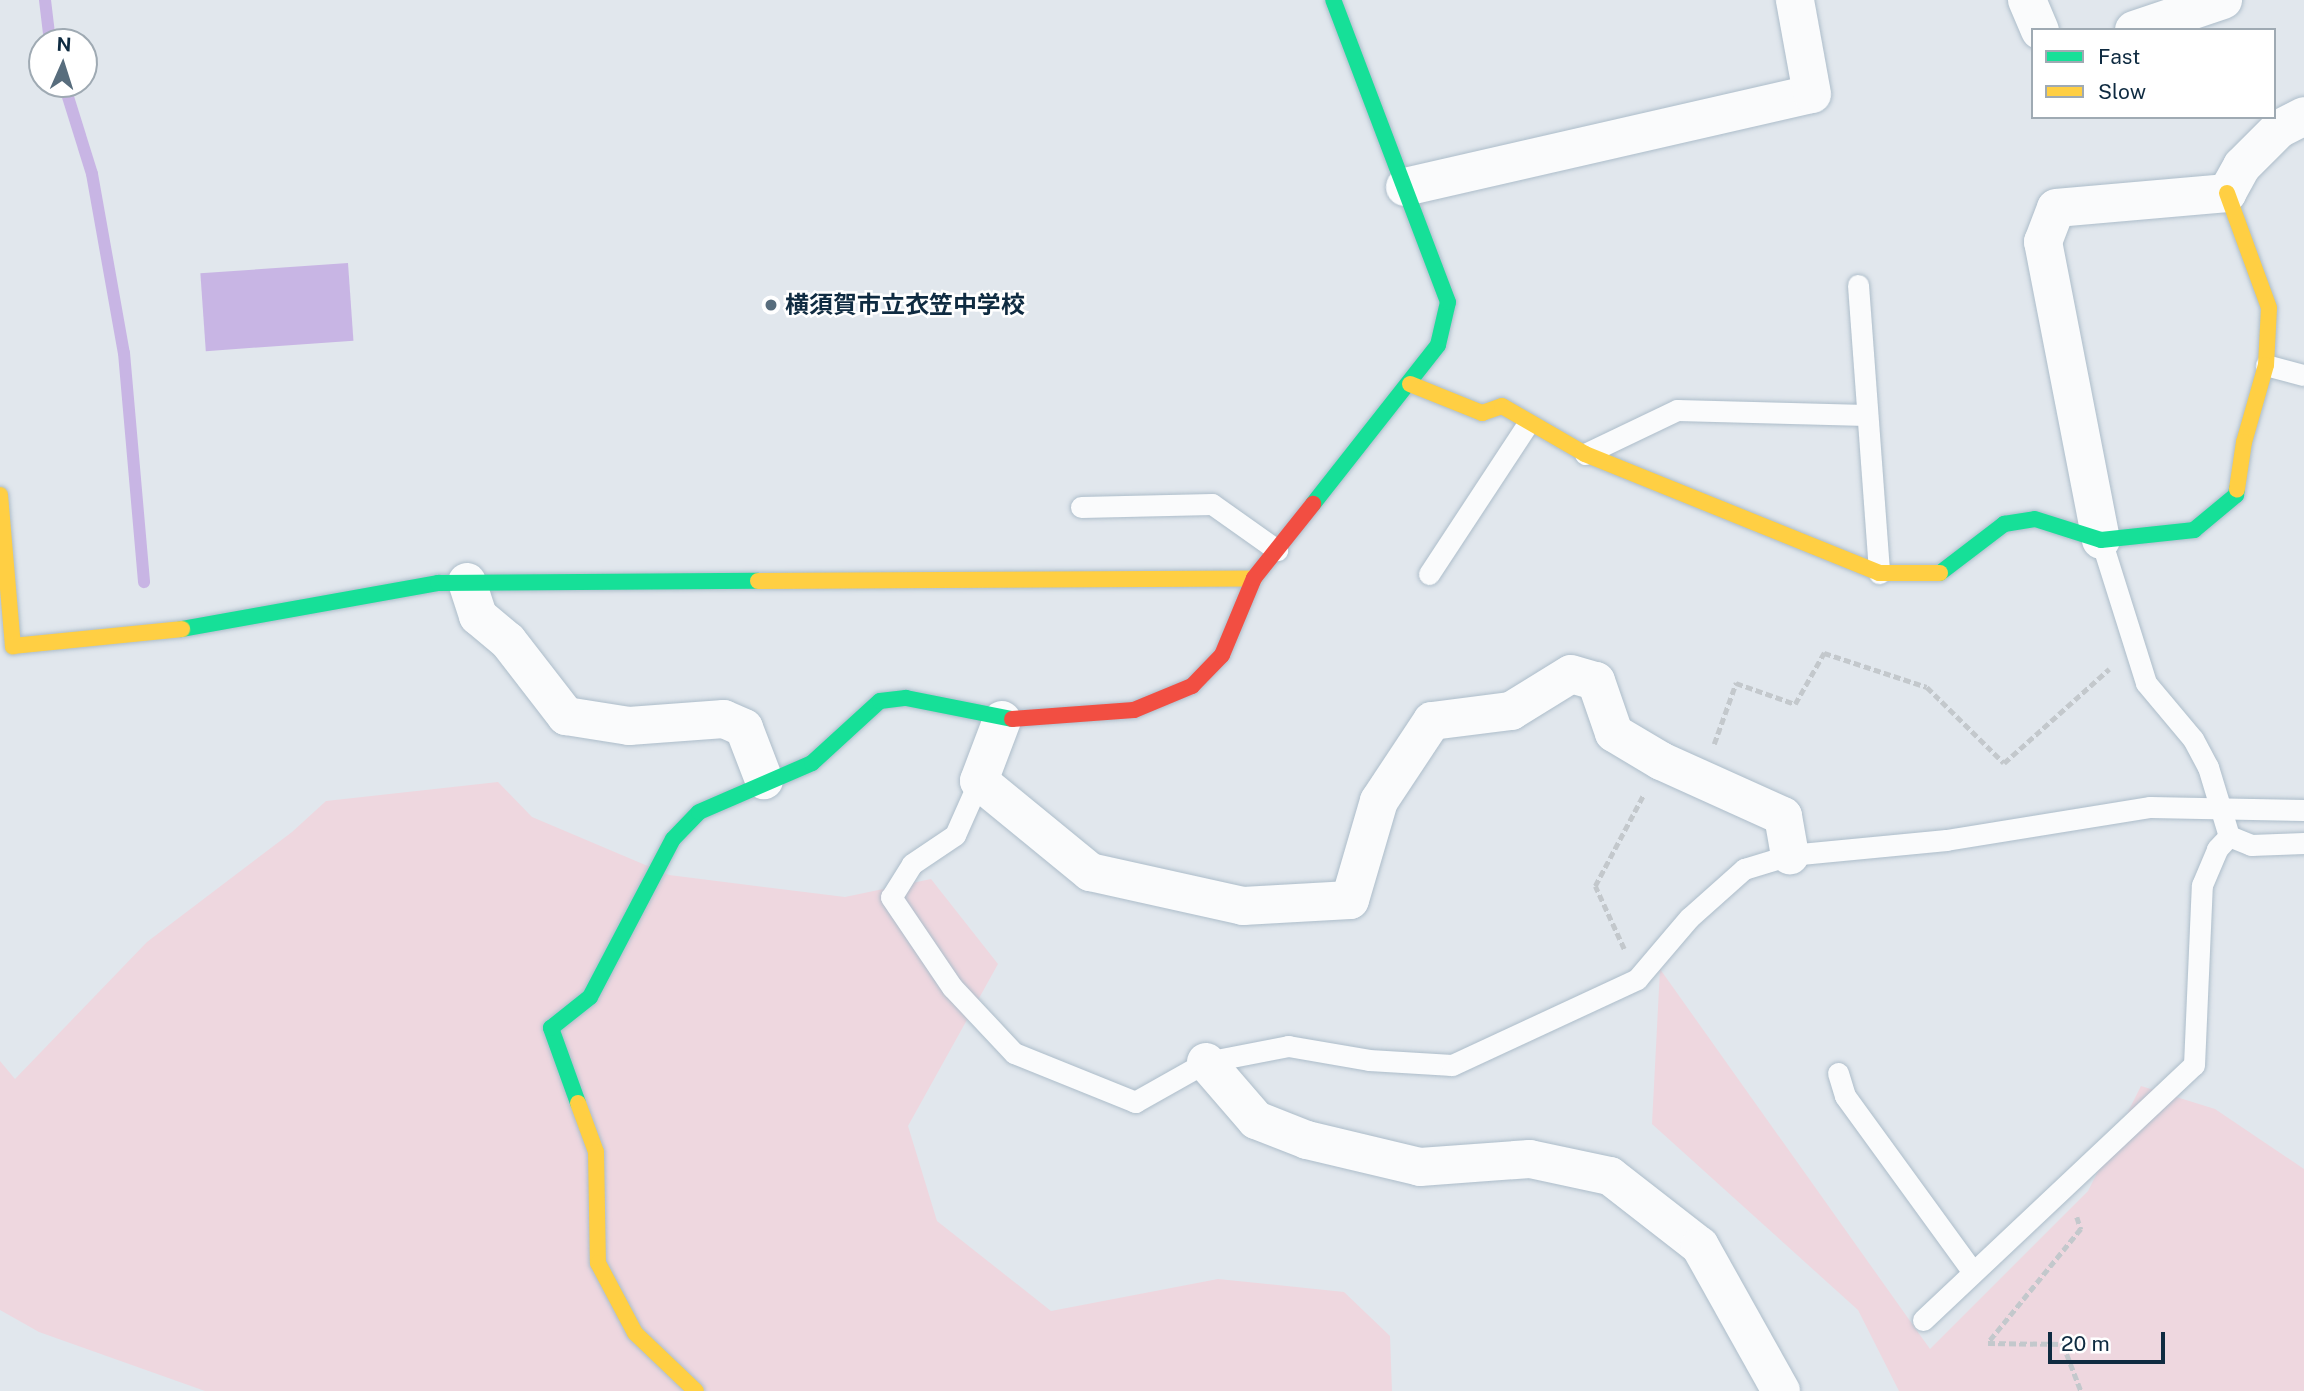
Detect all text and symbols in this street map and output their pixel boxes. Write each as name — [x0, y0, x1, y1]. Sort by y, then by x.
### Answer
north arrow — [28, 28, 98, 98]
legend — [2031, 28, 2276, 119]
text: N — [56, 33, 72, 55]
text: Fast — [2098, 44, 2140, 69]
text: Slow — [2098, 79, 2146, 104]
place label: 横須賀市立衣笠中学校 — [785, 291, 1025, 319]
marker: 横須賀市立衣笠中学校 — [763, 297, 779, 313]
scale bar — [2052, 1318, 2169, 1362]
text: 20 m — [2061, 1331, 2110, 1356]

